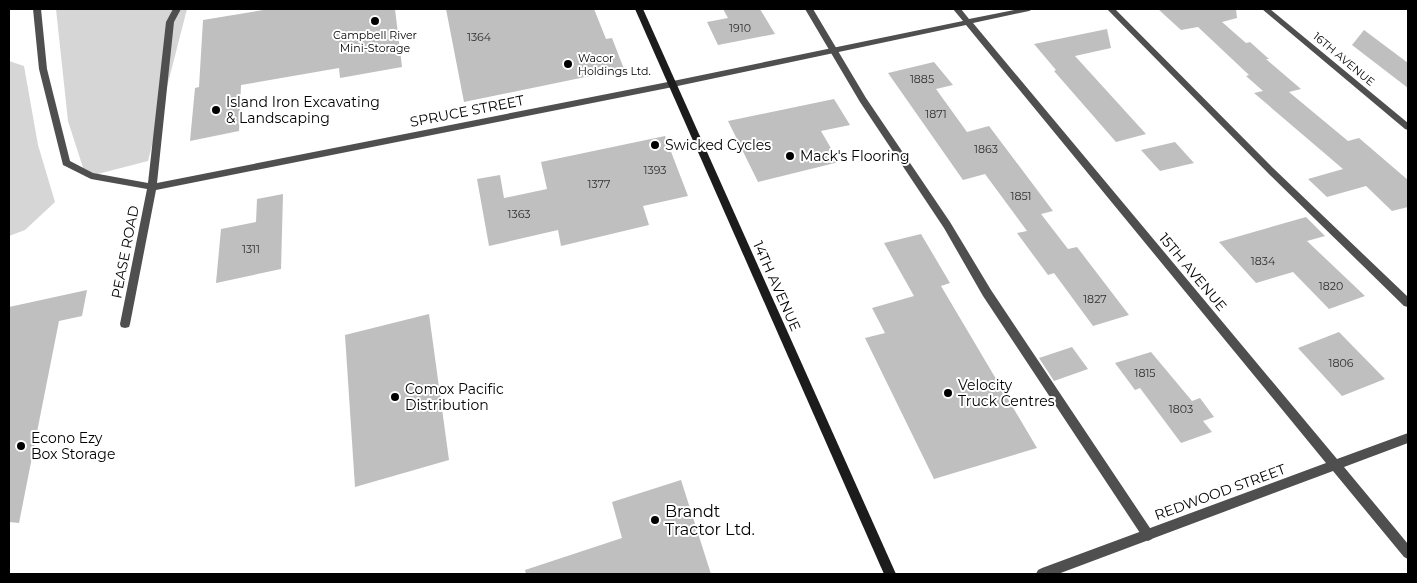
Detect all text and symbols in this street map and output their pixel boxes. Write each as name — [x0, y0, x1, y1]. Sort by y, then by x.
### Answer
marker: Campbell River Mini-Storage — [369, 15, 381, 27]
house number: 1910 — [729, 21, 751, 35]
place label: Campbell River Mini-Storage — [333, 28, 417, 55]
street label: 16TH AVENUE — [1310, 29, 1378, 89]
house number: 1364 — [467, 30, 492, 44]
place label: Wacor Holdings Ltd. — [578, 51, 651, 78]
marker: Wacor Holdings Ltd. — [562, 58, 574, 70]
house number: 1885 — [910, 72, 934, 86]
street label: SPRUCE STREET — [408, 91, 526, 131]
place label: Island Iron Excavating & Landscaping — [226, 93, 380, 127]
marker: Island Iron Excavating & Landscaping — [210, 104, 222, 116]
house number: 1871 — [925, 107, 947, 121]
place label: Swicked Cycles — [665, 136, 771, 154]
marker: Swicked Cycles — [649, 139, 661, 151]
house number: 1863 — [974, 142, 998, 156]
place label: Mack's Flooring — [800, 147, 910, 165]
marker: Mack's Flooring — [784, 150, 796, 162]
house number: 1393 — [644, 163, 666, 177]
house number: 1377 — [588, 177, 611, 191]
house number: 1851 — [1010, 189, 1032, 203]
street label: PEASE ROAD — [107, 204, 143, 300]
house number: 1363 — [507, 207, 531, 221]
street label: 15TH AVENUE — [1155, 229, 1231, 315]
street label: 14TH AVENUE — [749, 238, 805, 334]
house number: 1311 — [242, 242, 260, 256]
house number: 1834 — [1251, 254, 1276, 268]
house number: 1820 — [1319, 279, 1343, 293]
house number: 1827 — [1083, 292, 1107, 306]
house number: 1806 — [1329, 356, 1354, 370]
house number: 1815 — [1134, 366, 1156, 380]
place label: Velocity Truck Centres — [958, 376, 1055, 410]
place label: Comox Pacific Distribution — [405, 380, 504, 414]
marker: Velocity Truck Centres — [942, 387, 954, 399]
marker: Comox Pacific Distribution — [389, 391, 401, 403]
house number: 1803 — [1169, 402, 1193, 416]
place label: Econo Ezy Box Storage — [31, 429, 115, 463]
marker: Econo Ezy Box Storage — [15, 440, 27, 452]
street label: REDWOOD STREET — [1152, 460, 1288, 524]
place label: Brandt Tractor Ltd. — [665, 502, 755, 539]
marker: Brandt Tractor Ltd. — [649, 514, 661, 526]

